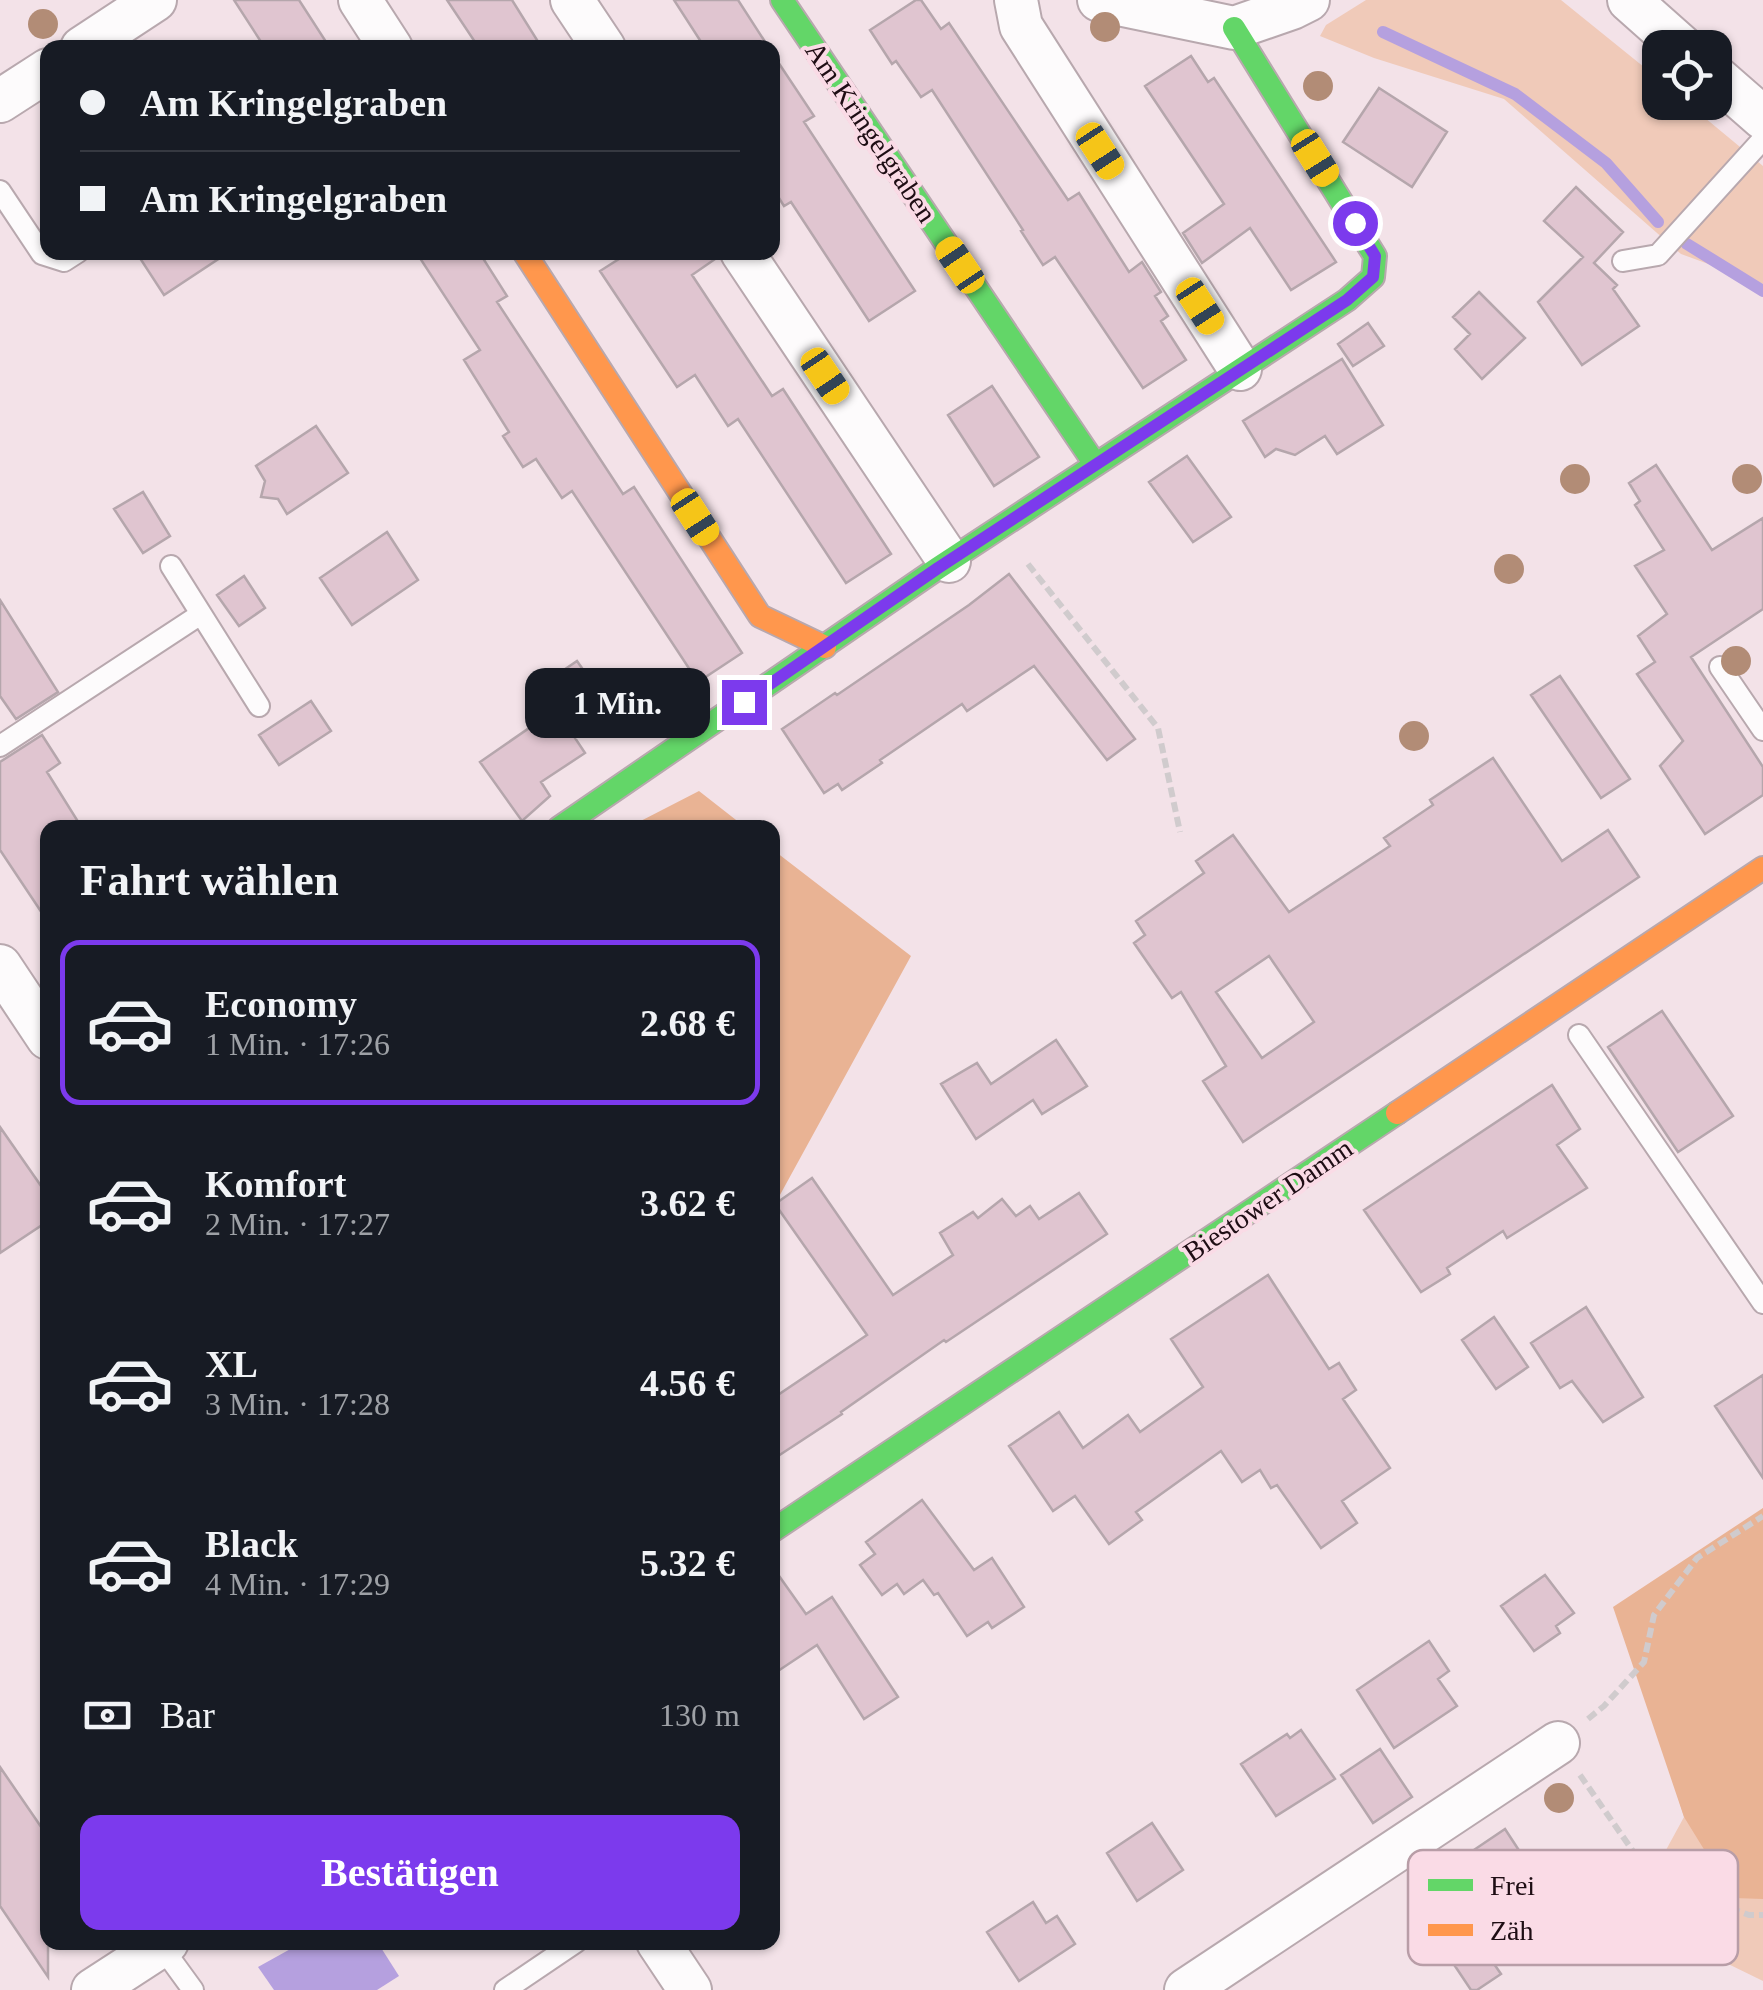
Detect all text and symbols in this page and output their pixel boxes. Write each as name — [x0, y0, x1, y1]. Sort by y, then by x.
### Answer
map controls — [1642, 30, 1732, 120]
button: locate — [1642, 30, 1732, 120]
street label: Am Kringelgraben — [799, 36, 943, 228]
text: Am Kringelgraben — [140, 82, 447, 124]
car — [1071, 118, 1129, 184]
car — [1286, 125, 1344, 191]
text: Am Kringelgraben — [140, 178, 447, 220]
route start — [1333, 201, 1378, 246]
car — [931, 232, 989, 298]
car — [1171, 273, 1229, 339]
car — [796, 343, 854, 409]
car — [666, 484, 724, 550]
callout: 1 Min. — [524, 667, 709, 737]
route end — [722, 680, 767, 725]
text: 1 Min. — [573, 685, 662, 721]
text: Fahrt wählen — [80, 855, 339, 905]
icon: car — [85, 978, 175, 1068]
text: Economy — [205, 983, 357, 1025]
text: 2.68 € — [640, 1002, 735, 1044]
text: 1 Min. · 17:26 — [205, 1026, 390, 1062]
street label: Biestower Damm — [1178, 1132, 1358, 1268]
icon: car — [85, 1158, 175, 1248]
text: Komfort — [205, 1163, 346, 1205]
text: 3.62 € — [640, 1182, 735, 1224]
text: 2 Min. · 17:27 — [205, 1206, 390, 1242]
icon: car — [85, 1338, 175, 1428]
text: XL — [205, 1343, 258, 1385]
text: 4.56 € — [640, 1362, 735, 1404]
text: 3 Min. · 17:28 — [205, 1386, 390, 1422]
icon: car — [85, 1518, 175, 1608]
text: Black — [205, 1523, 298, 1565]
text: 5.32 € — [640, 1542, 735, 1584]
text: 4 Min. · 17:29 — [205, 1566, 390, 1602]
icon: cash — [80, 1688, 135, 1743]
text: Bar — [160, 1694, 215, 1736]
text: 130 m — [659, 1697, 740, 1733]
button: Bestätigen — [80, 1815, 740, 1930]
legend — [1408, 1850, 1738, 1965]
text: Frei — [1490, 1870, 1535, 1901]
text: Zäh — [1490, 1915, 1534, 1946]

